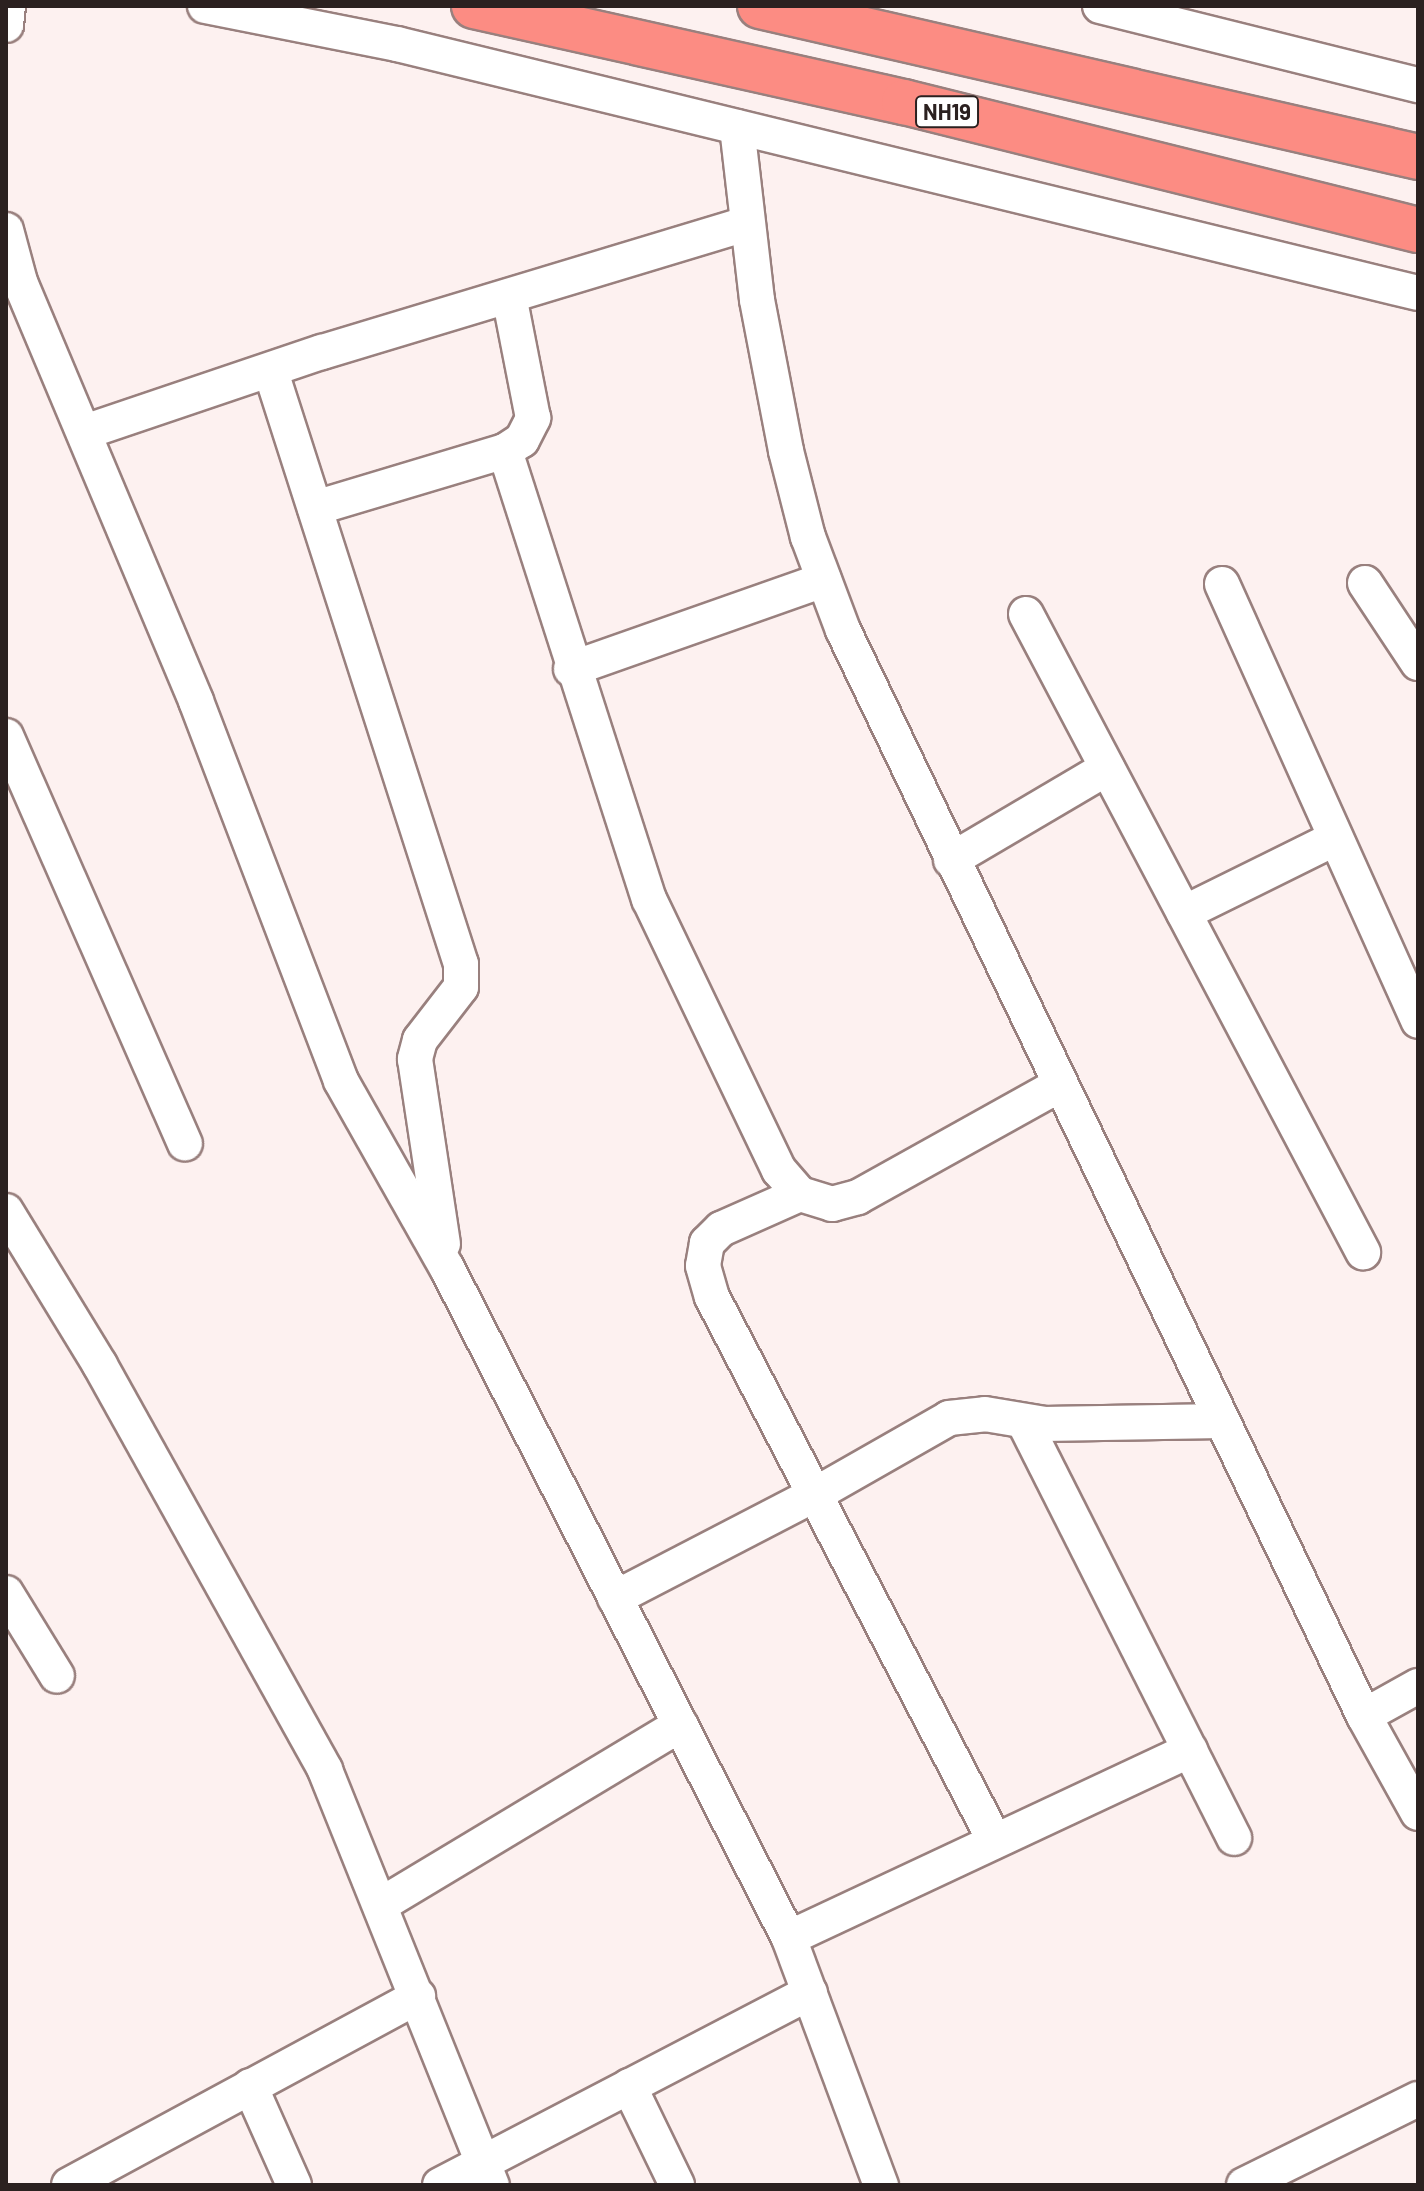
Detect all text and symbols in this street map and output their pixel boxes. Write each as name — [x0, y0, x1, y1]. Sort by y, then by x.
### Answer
road number: NH19 — [915, 94, 979, 130]

